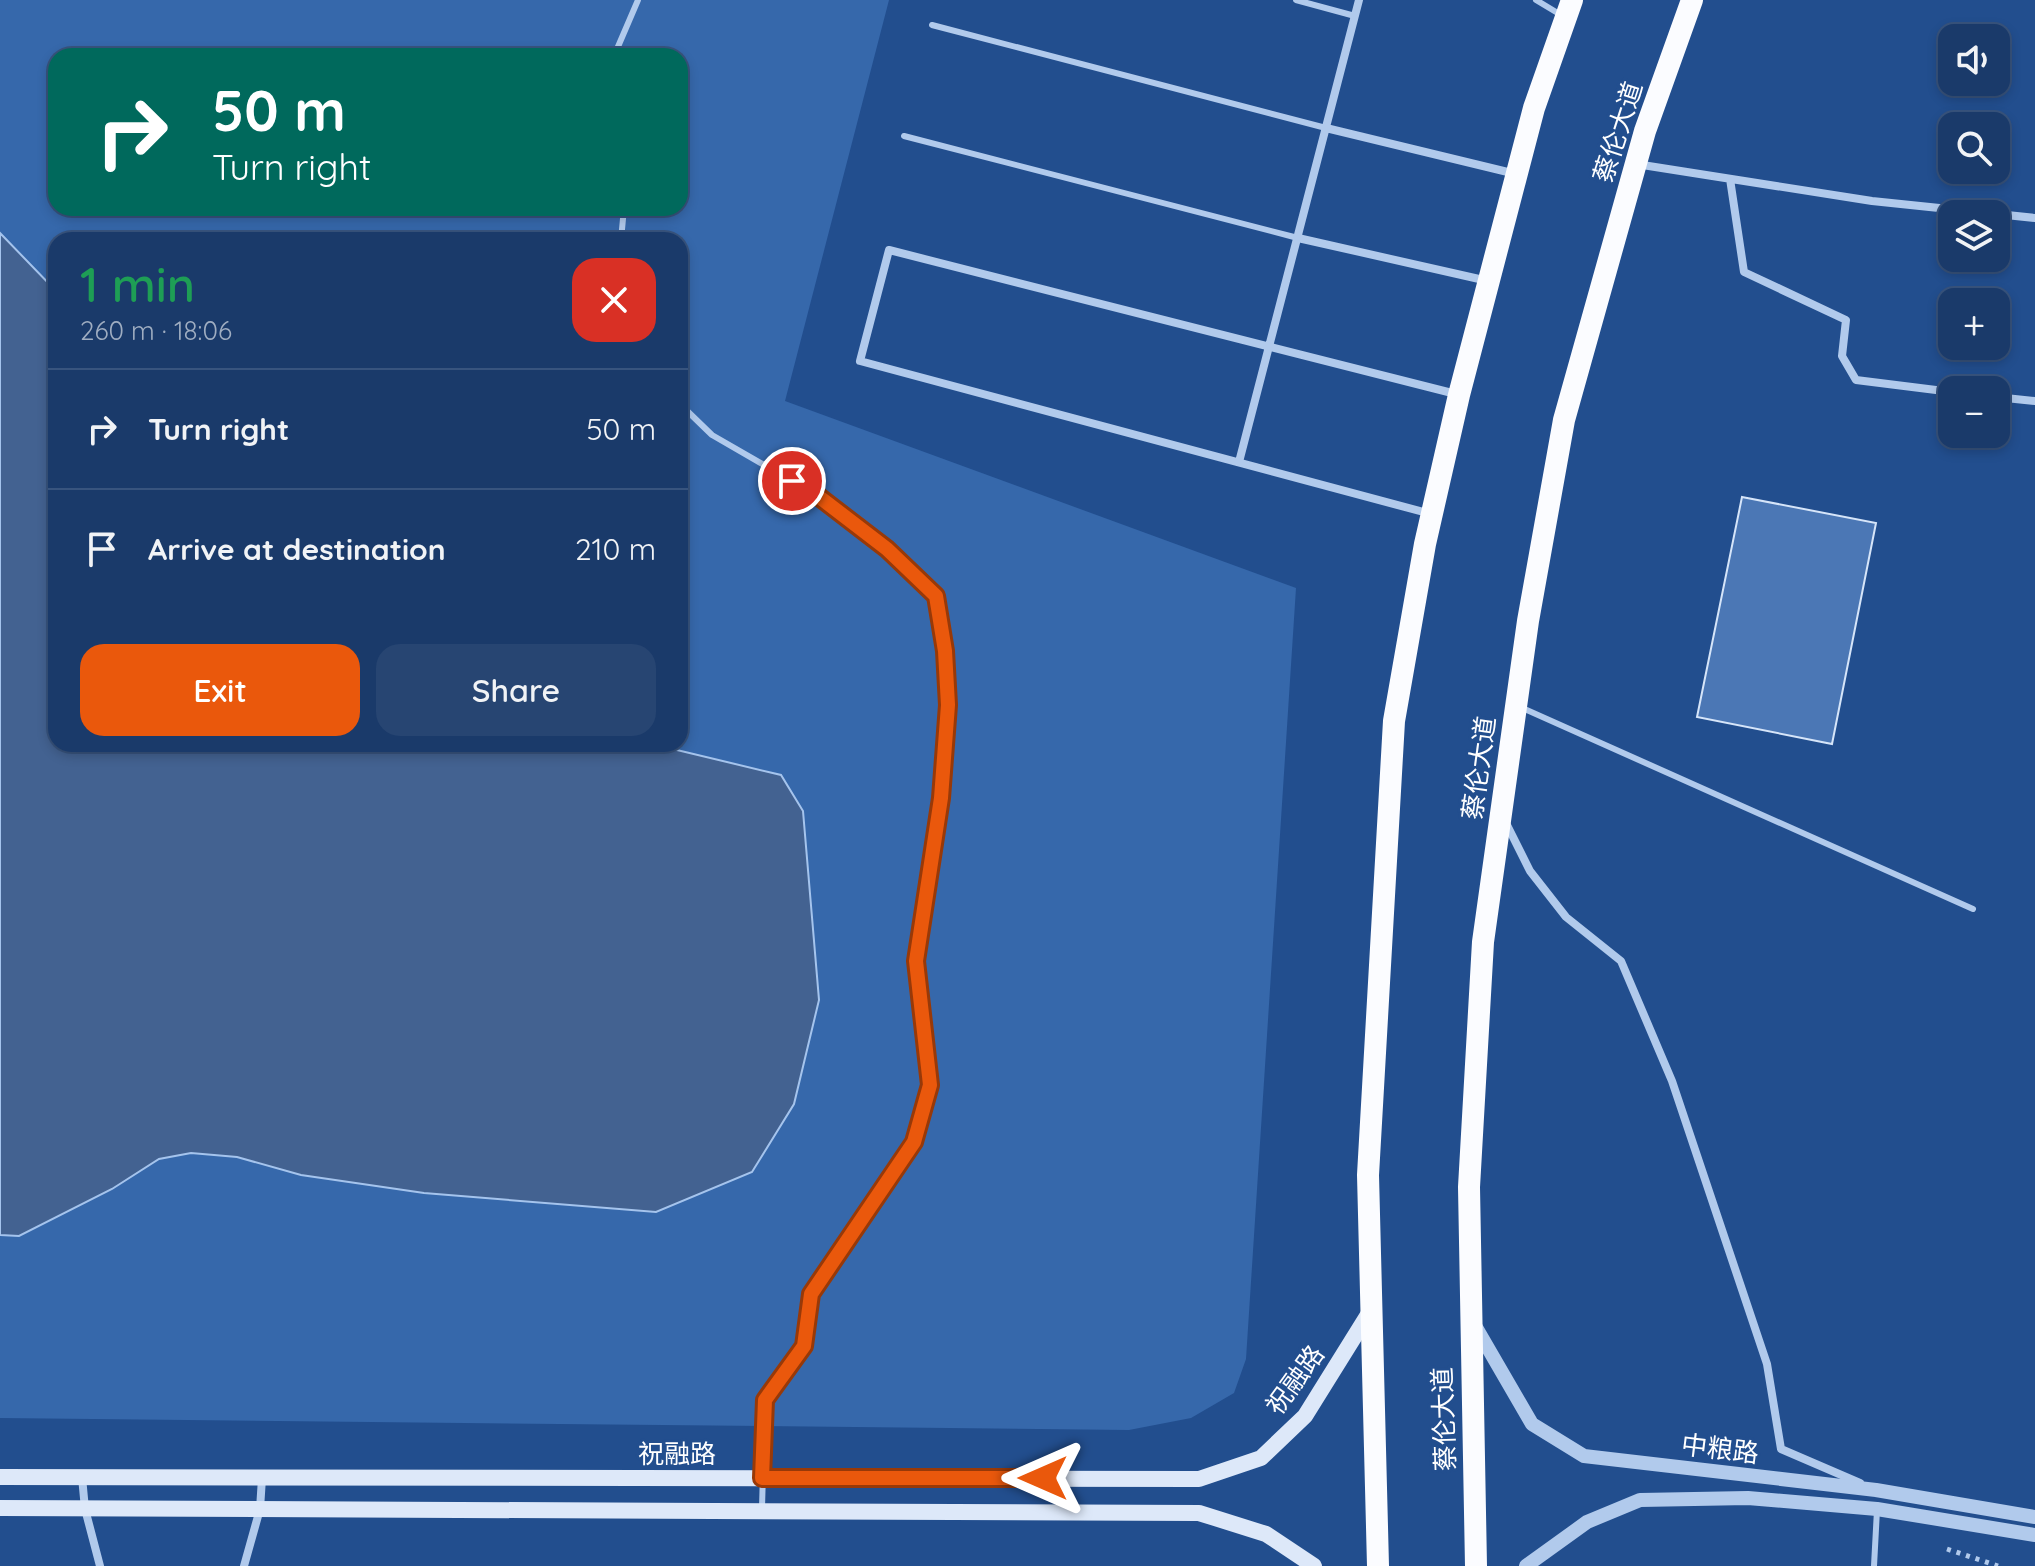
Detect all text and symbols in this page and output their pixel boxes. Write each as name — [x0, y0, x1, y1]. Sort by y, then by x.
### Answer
map controls — [1938, 24, 2010, 448]
button: sound — [1938, 24, 2010, 96]
text: 50 m — [212, 75, 346, 145]
street label: 蔡伦大道 — [1586, 77, 1649, 186]
icon: right — [80, 80, 184, 184]
button: search — [1938, 112, 2010, 184]
text: Turn right — [212, 144, 371, 189]
button: layers — [1938, 200, 2010, 272]
text: 1 min — [80, 254, 195, 314]
button: close — [572, 258, 656, 342]
button: + — [1938, 288, 2010, 360]
text: 260 m · 18:06 — [80, 314, 232, 347]
button: − — [1938, 376, 2010, 448]
icon: right — [80, 407, 124, 451]
text: Turn right — [148, 410, 289, 448]
text: 50 m — [586, 410, 656, 448]
pin — [758, 447, 826, 515]
icon: arrive — [770, 459, 814, 503]
icon: arrive — [80, 527, 124, 571]
text: Arrive at destination — [148, 530, 446, 568]
text: 210 m — [575, 530, 656, 568]
button: Exit — [80, 644, 360, 736]
button: Share — [376, 644, 656, 736]
street label: 蔡伦大道 — [1455, 714, 1502, 822]
street label: 祝融路 — [1258, 1338, 1331, 1421]
street label: 蔡伦大道 — [1425, 1366, 1462, 1472]
street label: 中粮路 — [1679, 1427, 1761, 1470]
position arrow — [1001, 1436, 1085, 1520]
street label: 祝融路 — [638, 1437, 716, 1470]

